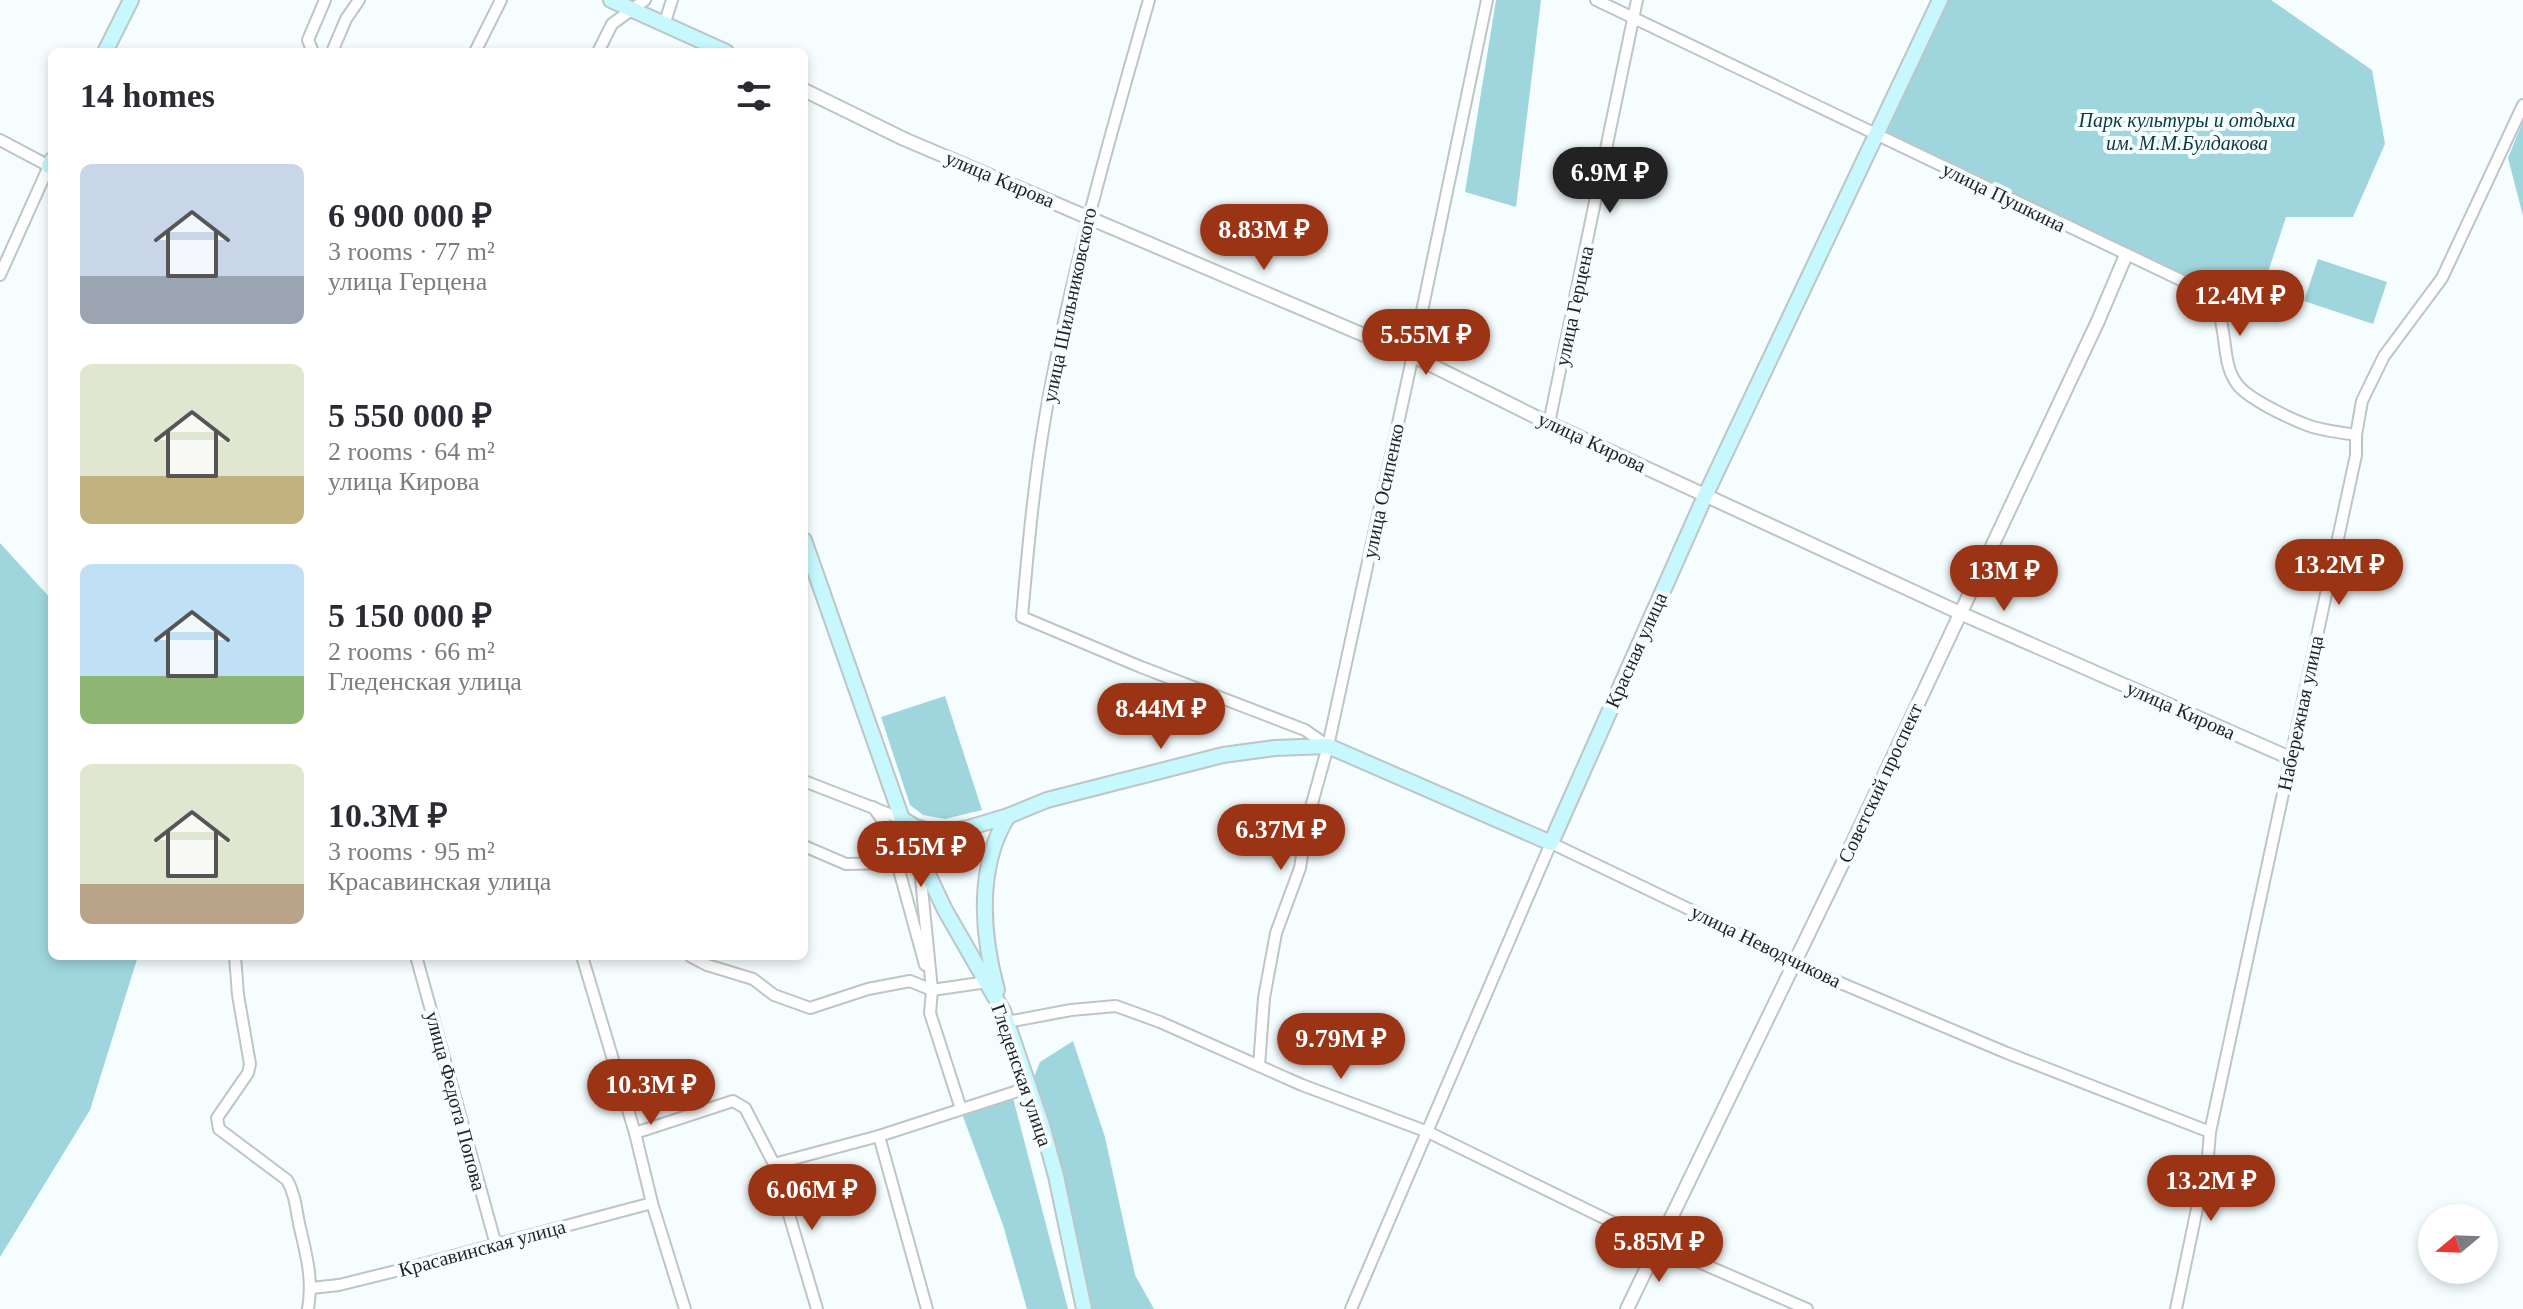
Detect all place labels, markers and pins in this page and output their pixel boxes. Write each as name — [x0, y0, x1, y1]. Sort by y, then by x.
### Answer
pin: 6.9M ₽ — [1545, 147, 1675, 215]
pin: 8.83M ₽ — [1190, 204, 1338, 272]
pin: 12.4M ₽ — [2166, 270, 2314, 338]
pin: 5.55M ₽ — [1352, 309, 1500, 377]
pin: 13.2M ₽ — [2265, 539, 2413, 607]
pin: 13M ₽ — [1948, 545, 2060, 613]
pin: 8.44M ₽ — [1087, 683, 1235, 751]
pin: 6.37M ₽ — [1207, 804, 1355, 872]
pin: 5.15M ₽ — [847, 821, 995, 889]
pin: 9.79M ₽ — [1267, 1013, 1415, 1081]
pin: 10.3M ₽ — [577, 1059, 725, 1127]
pin: 13.2M ₽ — [2137, 1155, 2285, 1223]
pin: 6.06M ₽ — [738, 1164, 886, 1232]
pin: 5.85M ₽ — [1585, 1216, 1733, 1284]

